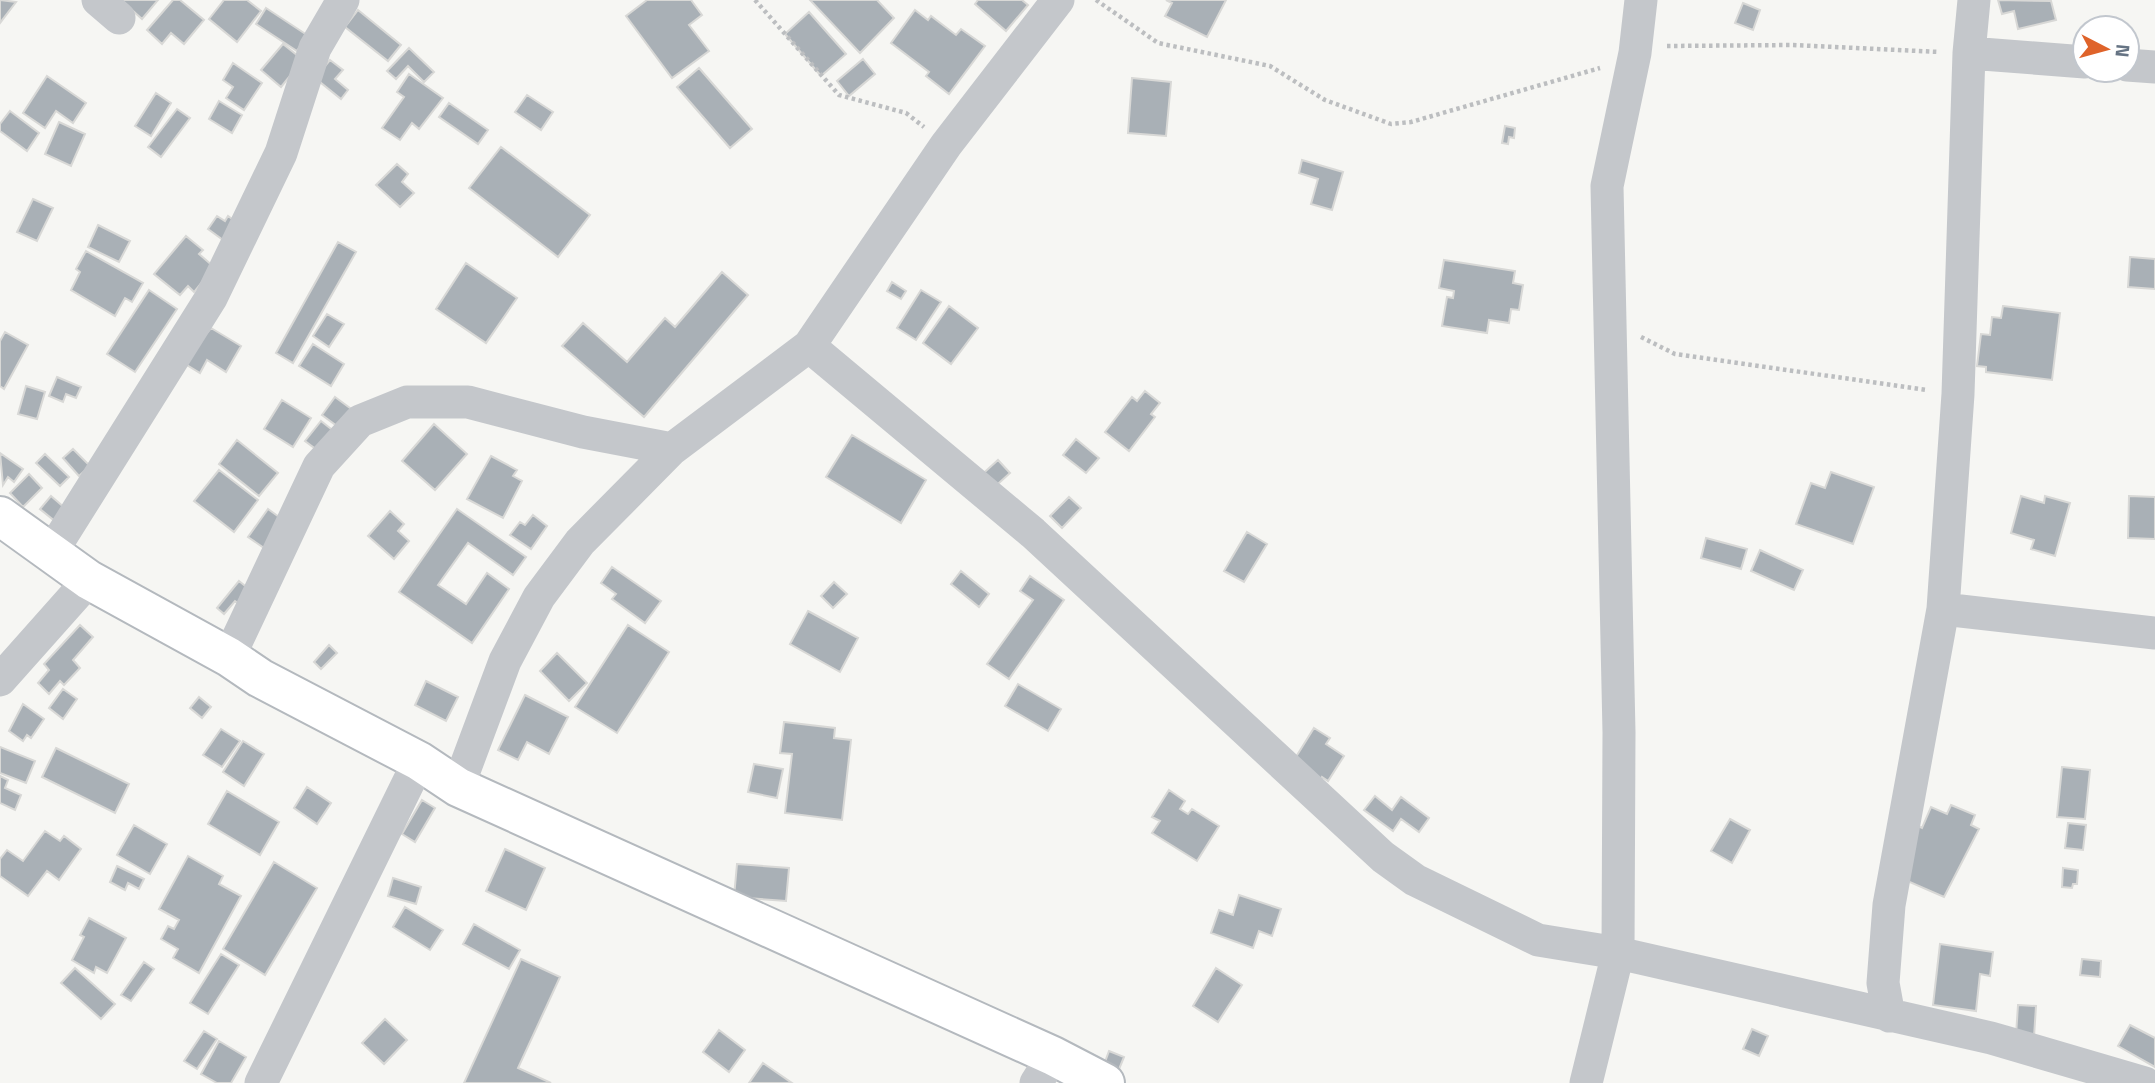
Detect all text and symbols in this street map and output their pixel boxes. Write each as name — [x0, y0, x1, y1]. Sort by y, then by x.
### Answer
north arrow — [2071, 14, 2141, 84]
text: N — [2108, 43, 2139, 59]

